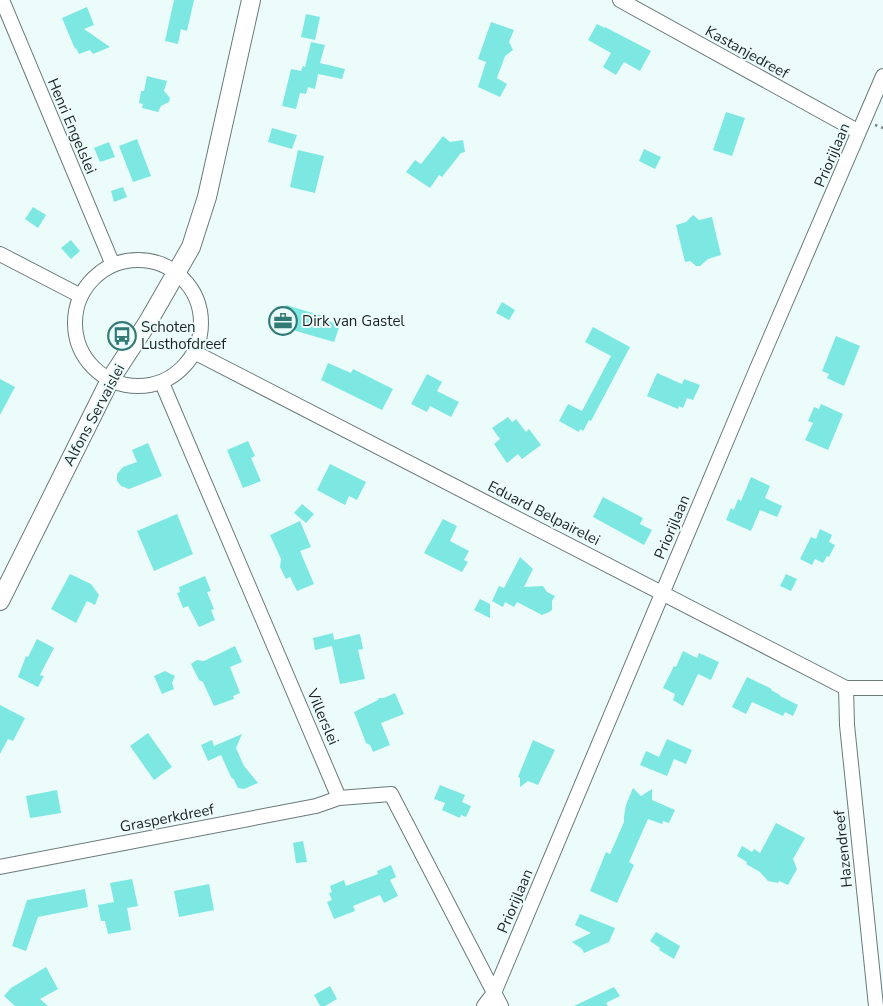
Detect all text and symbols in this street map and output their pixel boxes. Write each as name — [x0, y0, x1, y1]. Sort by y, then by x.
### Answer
street label: Kastanjedreef — [702, 21, 793, 84]
street label: Henri Engelslei — [43, 75, 101, 177]
street label: Priorijlaan — [810, 120, 854, 190]
office icon: Dirk van Gastel — [268, 306, 298, 336]
place label: Dirk van Gastel — [302, 311, 405, 331]
place label: Schoten Lusthofdreef — [141, 317, 227, 354]
bus stop icon: Schoten Lusthofdreef — [107, 321, 137, 351]
street label: Alfons Servaislei — [59, 360, 129, 470]
street label: Eduard Belpairelei — [484, 476, 604, 550]
street label: Priorijlaan — [650, 492, 694, 562]
street label: Villerslei — [302, 685, 344, 748]
street label: Grasperkdreef — [118, 799, 217, 837]
street label: Hazendreef — [829, 808, 857, 889]
street label: Priorijlaan — [493, 866, 537, 936]

